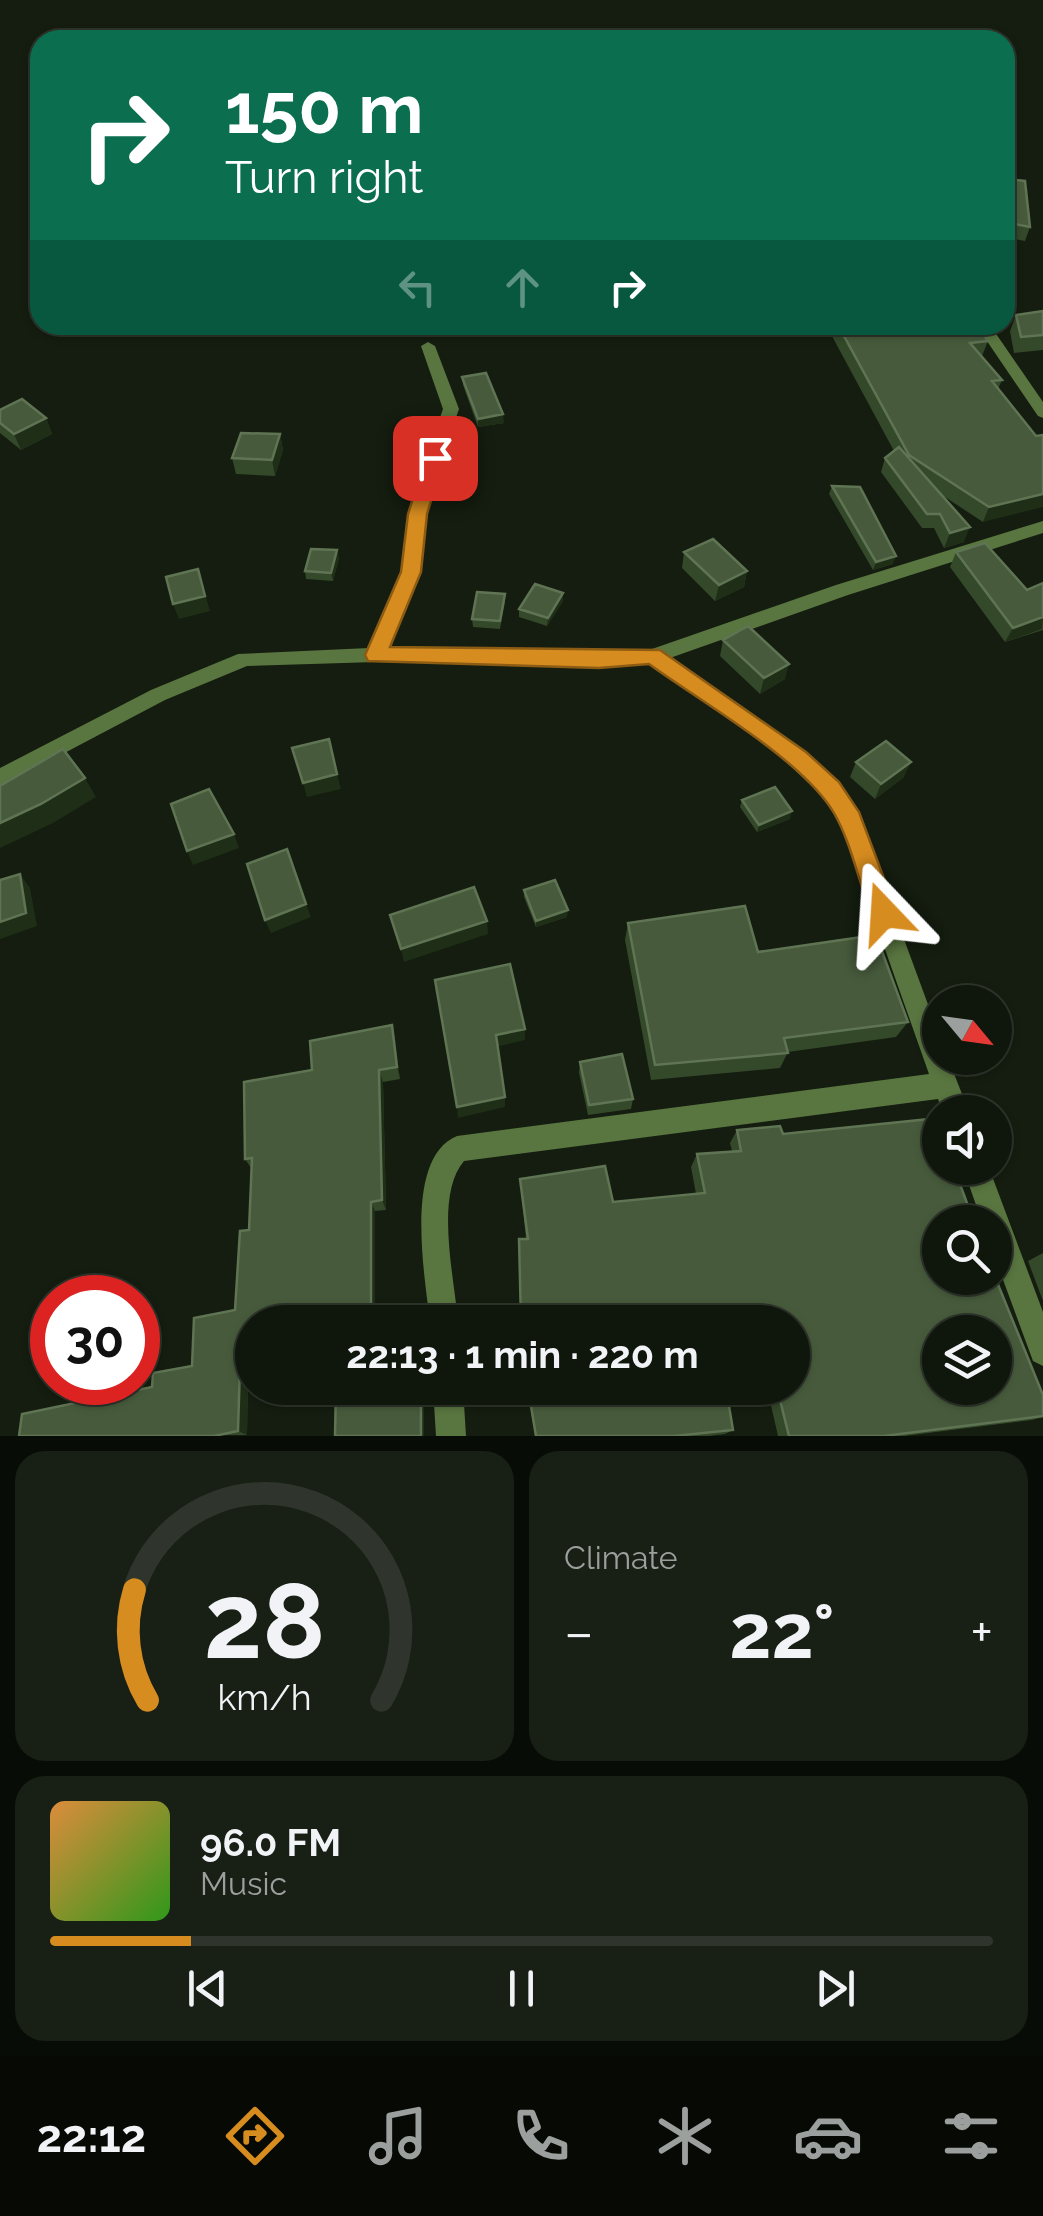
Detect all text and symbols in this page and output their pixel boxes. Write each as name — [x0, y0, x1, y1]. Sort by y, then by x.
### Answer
text: 150 m — [225, 67, 423, 149]
icon: right — [60, 70, 190, 200]
text: Turn right — [225, 151, 423, 204]
icon: left — [390, 260, 445, 315]
icon: ahead — [495, 260, 550, 315]
icon: right — [600, 260, 655, 315]
pin — [393, 416, 478, 501]
icon: arrive — [408, 431, 463, 486]
position arrow — [832, 861, 936, 965]
north arrow — [922, 985, 1012, 1075]
map controls — [922, 985, 1012, 1405]
button: sound — [922, 1095, 1012, 1185]
button: search — [922, 1205, 1012, 1295]
speed limit sign: 30 — [30, 1275, 160, 1405]
button: layers — [922, 1315, 1012, 1405]
text: 22:13 · 1 min · 220 m — [346, 1332, 699, 1377]
text: Climate — [564, 1539, 678, 1576]
text: 28 — [204, 1560, 325, 1682]
text: 22° — [729, 1587, 835, 1676]
text: − — [564, 1600, 594, 1665]
text: + — [970, 1600, 993, 1665]
text: km/h — [217, 1676, 312, 1718]
text: 96.0 FM — [200, 1820, 341, 1865]
text: Music — [200, 1865, 287, 1902]
icon: previous — [180, 1961, 235, 2016]
icon: pause — [494, 1961, 549, 2016]
icon: next — [808, 1961, 863, 2016]
icon: directions — [220, 2101, 290, 2171]
icon: music — [363, 2101, 433, 2171]
icon: phone — [506, 2101, 576, 2171]
icon: climate — [650, 2101, 720, 2171]
icon: car — [793, 2101, 863, 2171]
icon: filters — [936, 2101, 1006, 2171]
text: 22:12 — [37, 2110, 146, 2163]

